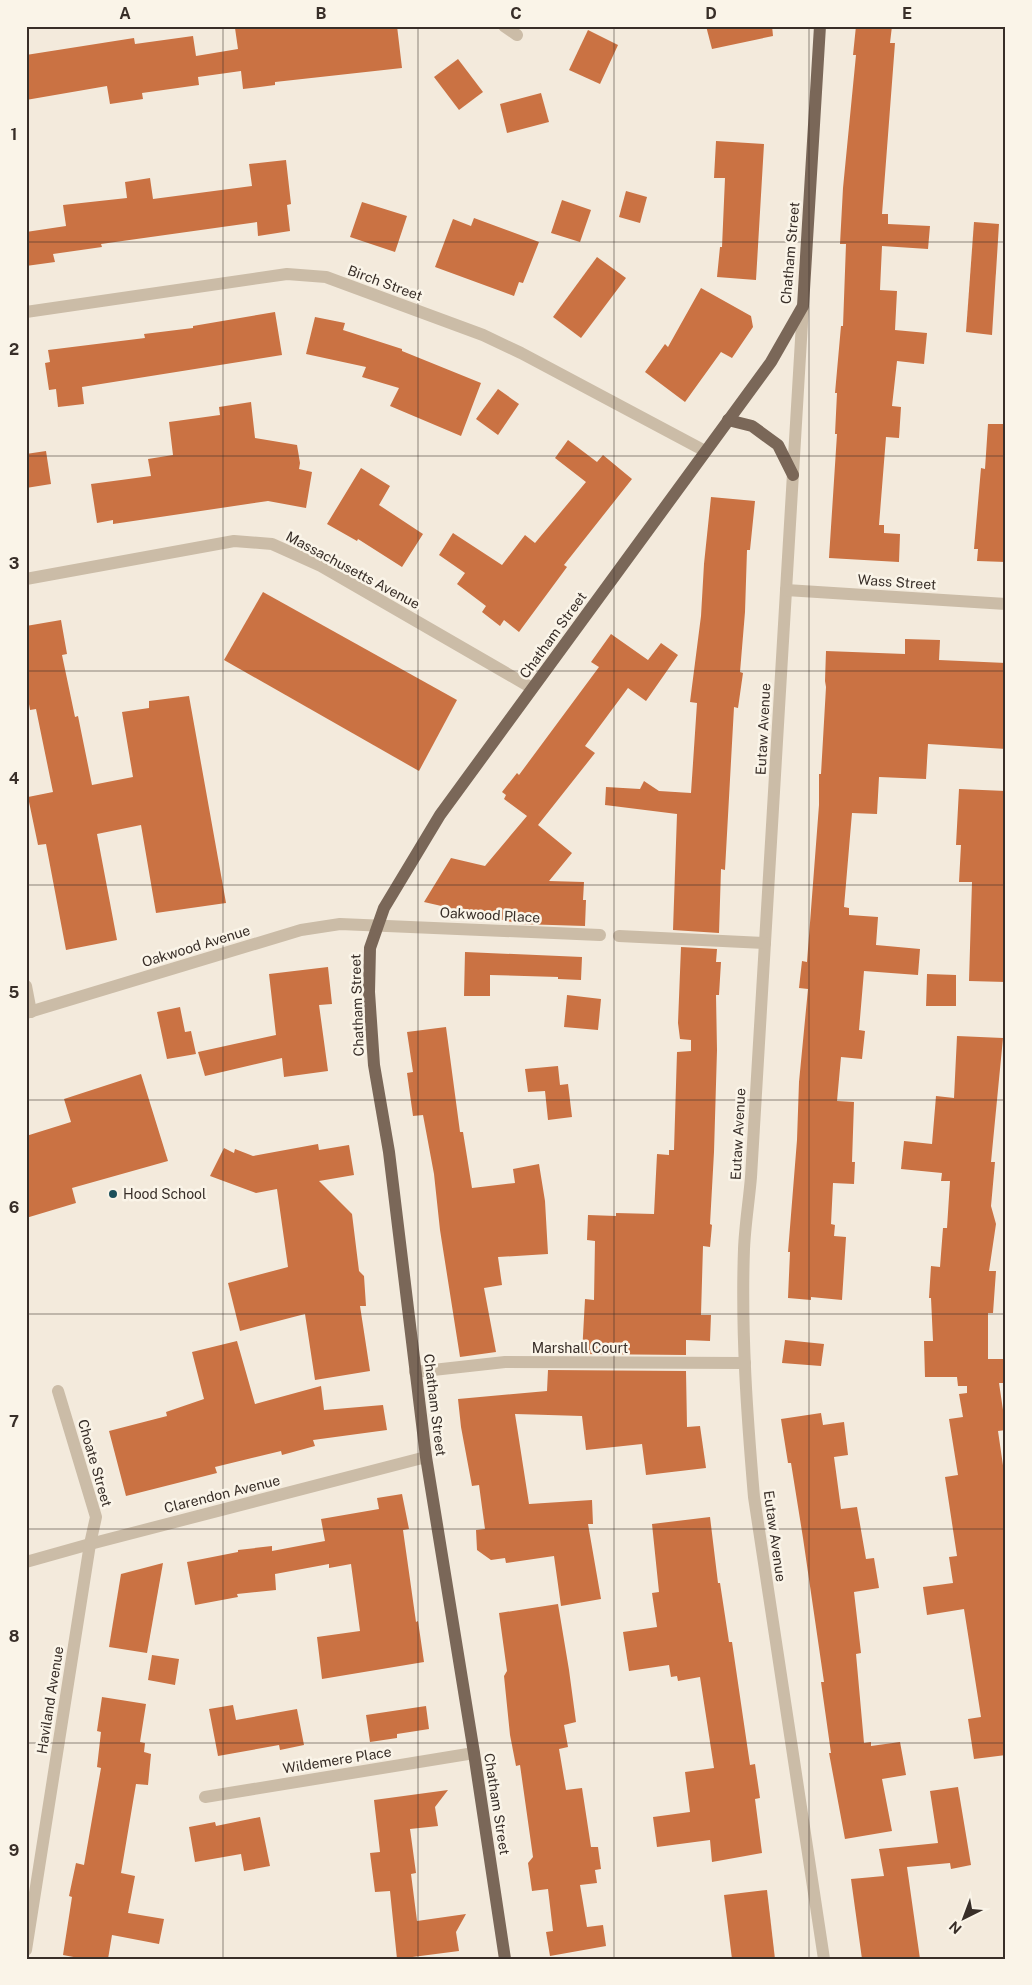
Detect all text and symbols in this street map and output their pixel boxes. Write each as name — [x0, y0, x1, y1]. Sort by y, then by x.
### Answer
text: A — [119, 4, 131, 23]
text: B — [316, 4, 327, 23]
text: C — [510, 4, 522, 23]
text: D — [705, 4, 717, 23]
text: E — [902, 4, 912, 23]
text: 1 — [11, 125, 17, 144]
street label: Chatham Street — [778, 201, 802, 305]
street label: Birch Street — [346, 262, 424, 304]
text: 2 — [9, 340, 19, 359]
street label: Massachusetts Avenue — [283, 528, 423, 612]
text: 3 — [9, 554, 19, 573]
street label: Wass Street — [857, 571, 937, 593]
street label: Chatham Street — [516, 589, 590, 681]
street label: Eutaw Avenue — [753, 683, 773, 775]
text: 4 — [9, 769, 20, 788]
street label: Oakwood Place — [439, 904, 541, 926]
street label: Oakwood Avenue — [140, 922, 252, 970]
street label: Chatham Street — [347, 953, 367, 1057]
text: 5 — [9, 983, 20, 1002]
street label: Eutaw Avenue — [728, 1088, 748, 1180]
place label: Hood School — [123, 1186, 206, 1202]
marker: Hood School — [107, 1188, 119, 1200]
text: 6 — [9, 1198, 19, 1217]
street label: Marshall Court — [532, 1340, 628, 1356]
street label: Chatham Street — [421, 1353, 449, 1457]
text: 7 — [9, 1412, 19, 1431]
street label: Choate Street — [75, 1417, 115, 1509]
street label: Clarendon Avenue — [162, 1472, 282, 1516]
street label: Eutaw Avenue — [761, 1489, 789, 1583]
text: 8 — [9, 1627, 20, 1646]
street label: Haviland Avenue — [34, 1645, 66, 1755]
street label: Wildemere Place — [281, 1743, 393, 1777]
street label: Chatham Street — [481, 1752, 513, 1856]
text: 9 — [9, 1841, 19, 1860]
north arrow — [940, 1892, 990, 1942]
text: N — [946, 1918, 965, 1937]

